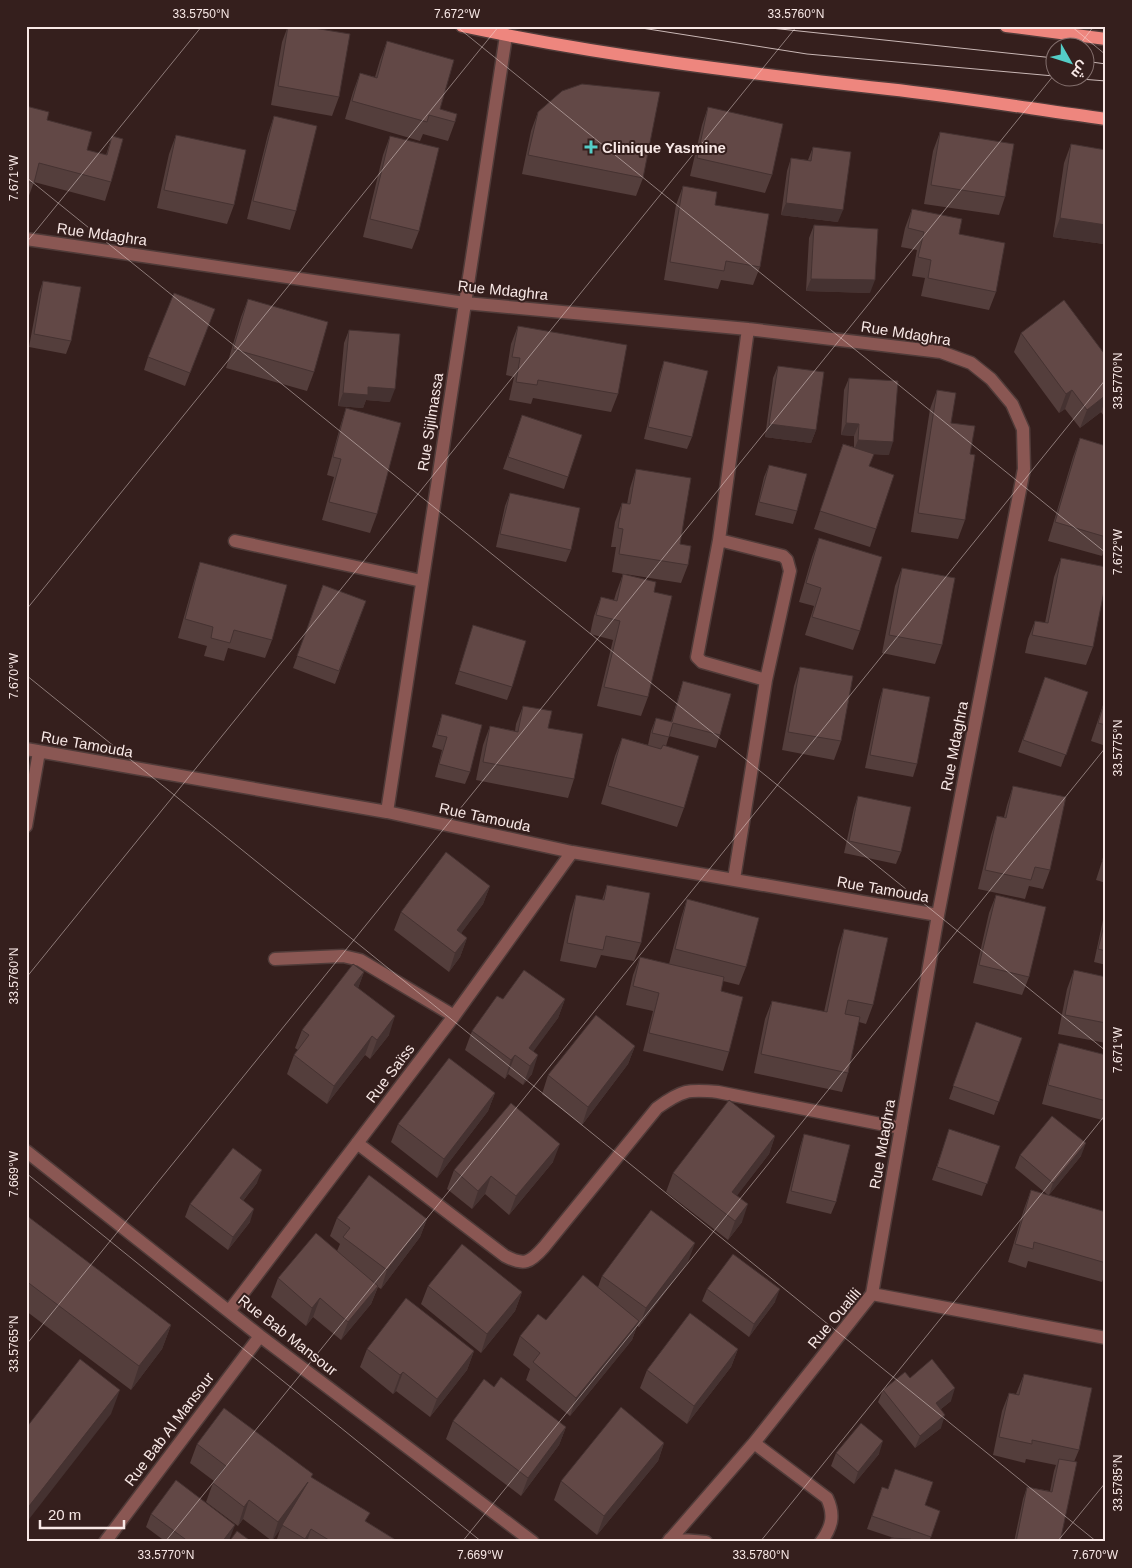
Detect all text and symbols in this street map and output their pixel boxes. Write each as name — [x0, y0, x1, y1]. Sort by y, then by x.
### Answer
text: 33.5750°N — [173, 7, 229, 21]
text: 7.672°W — [434, 7, 481, 21]
text: 33.5760°N — [768, 7, 824, 21]
north arrow — [1044, 38, 1094, 88]
text: ش — [1067, 58, 1092, 82]
place label: Clinique Yasmine — [602, 139, 726, 156]
marker: Clinique Yasmine — [584, 140, 598, 154]
text: 7.671°W — [7, 154, 21, 201]
street label: Rue Mdaghra — [56, 219, 149, 249]
street label: Rue Mdaghra — [457, 277, 550, 303]
street label: Rue Mdaghra — [860, 317, 953, 349]
text: 33.5770°N — [1111, 353, 1125, 409]
street label: Rue Sijilmassa — [414, 371, 446, 472]
text: 7.672°W — [1111, 528, 1125, 575]
text: 7.670°W — [7, 652, 21, 699]
street label: Rue Mdaghra — [937, 699, 971, 792]
text: 33.5775°N — [1111, 720, 1125, 776]
street label: Rue Tamouda — [40, 728, 135, 761]
street label: Rue Tamouda — [438, 799, 533, 835]
street label: Rue Tamouda — [836, 873, 931, 906]
text: 33.5760°N — [7, 948, 21, 1004]
text: 7.671°W — [1111, 1026, 1125, 1073]
street label: Rue Saïss — [362, 1040, 418, 1106]
street label: Rue Mdaghra — [866, 1097, 898, 1190]
text: 7.669°W — [7, 1150, 21, 1197]
street label: Rue Oualili — [804, 1284, 864, 1352]
street label: Rue Bab Mansour — [235, 1291, 341, 1379]
text: 33.5765°N — [7, 1316, 21, 1372]
street label: Rue Bab Al Mansour — [121, 1369, 217, 1489]
text: 33.5785°N — [1111, 1455, 1125, 1511]
scale bar — [40, 1498, 124, 1530]
text: 20 m — [48, 1506, 81, 1523]
text: 33.5770°N — [138, 1548, 194, 1562]
text: 7.669°W — [457, 1548, 504, 1562]
text: 33.5780°N — [733, 1548, 789, 1562]
text: 7.670°W — [1072, 1548, 1119, 1562]

